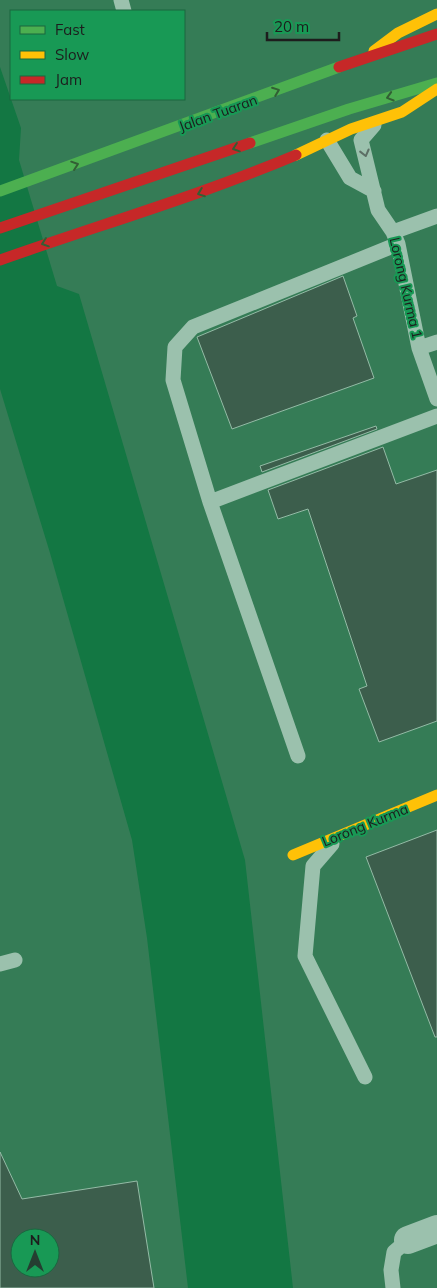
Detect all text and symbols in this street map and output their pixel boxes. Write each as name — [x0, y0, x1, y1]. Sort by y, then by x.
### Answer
legend — [10, 10, 185, 100]
scale bar — [267, 10, 340, 42]
text: 20 m — [274, 17, 309, 36]
text: Fast — [55, 20, 85, 39]
text: Slow — [55, 45, 89, 64]
text: Jam — [55, 70, 82, 89]
one-way arrow — [272, 87, 280, 97]
street label: Jalan Tuaran — [176, 90, 260, 136]
one-way arrow — [387, 91, 395, 101]
one-way arrow — [232, 142, 241, 152]
one-way arrow — [359, 149, 370, 158]
one-way arrow — [70, 161, 78, 171]
one-way arrow — [197, 186, 206, 197]
street label: Lorong Kurma 1 — [386, 236, 426, 340]
one-way arrow — [41, 238, 49, 248]
street label: Lorong Kurma — [319, 800, 411, 850]
north arrow — [10, 1228, 60, 1278]
text: N — [30, 1231, 40, 1249]

